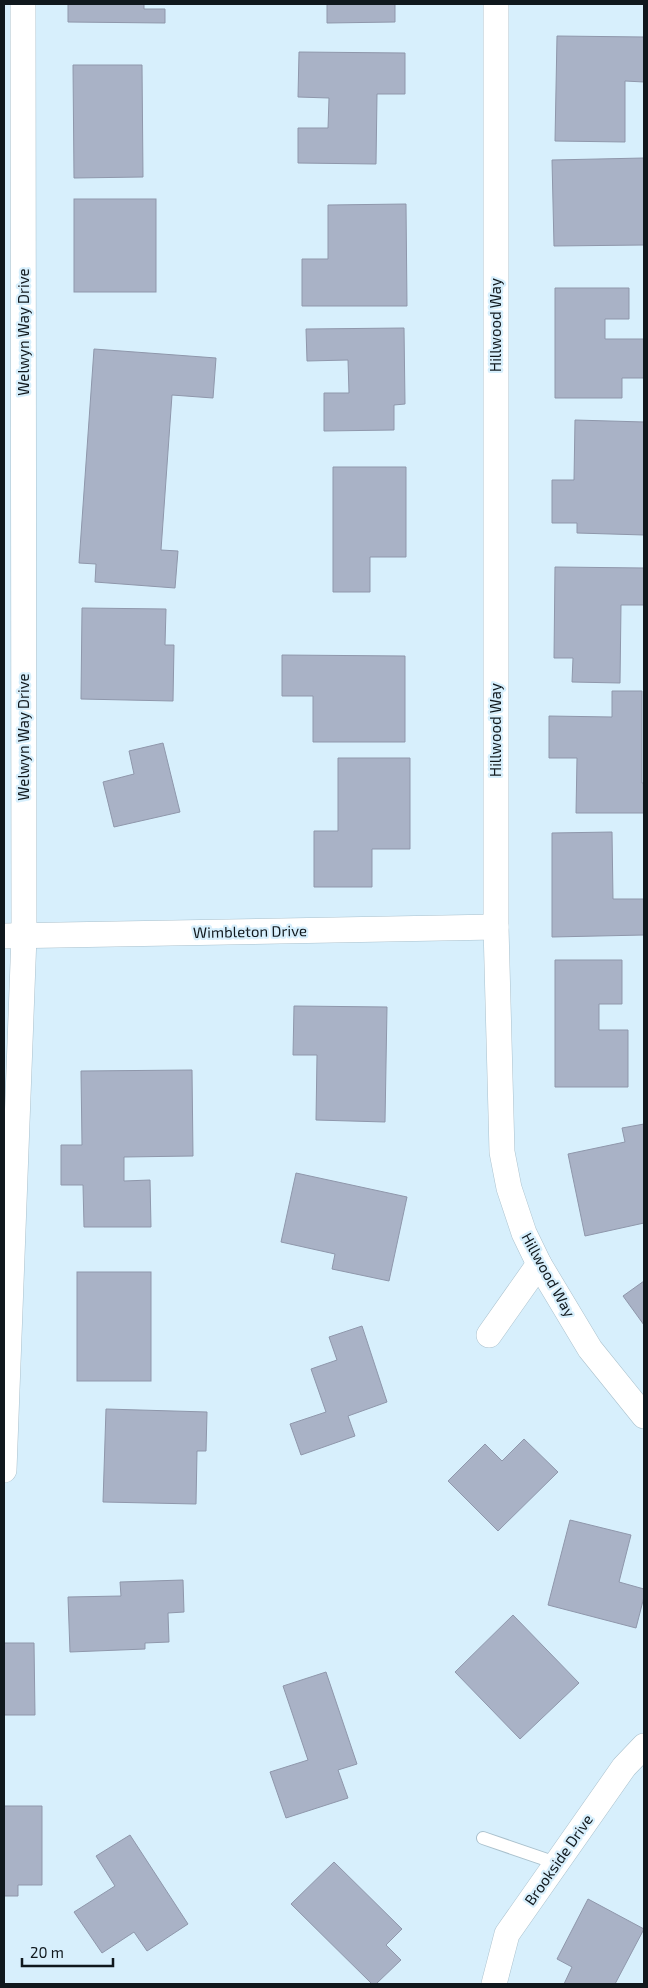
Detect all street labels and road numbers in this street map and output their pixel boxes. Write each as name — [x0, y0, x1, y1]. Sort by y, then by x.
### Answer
street label: Welwyn Way Drive — [14, 268, 32, 396]
street label: Hillwood Way — [486, 278, 504, 372]
street label: Welwyn Way Drive — [14, 673, 32, 801]
street label: Hillwood Way — [486, 683, 504, 777]
street label: Wimbleton Drive — [193, 921, 307, 941]
street label: Hillwood Way — [518, 1229, 579, 1320]
street label: Brookside Drive — [520, 1811, 596, 1908]

